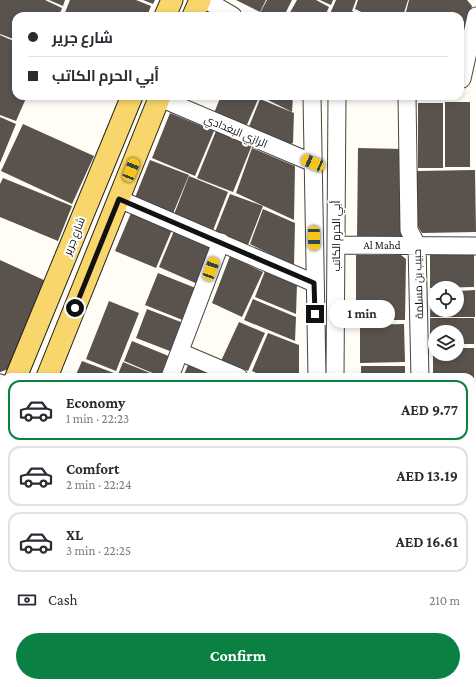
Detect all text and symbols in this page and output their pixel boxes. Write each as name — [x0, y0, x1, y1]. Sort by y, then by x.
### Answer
text: شارع جرير — [52, 30, 113, 46]
text: أبي الحرم الكاتب — [52, 68, 159, 84]
street label: الرازي البغدادي — [202, 112, 269, 152]
car — [300, 153, 326, 173]
car — [121, 157, 141, 183]
street label: أبي الحرم الكاتب — [329, 200, 345, 271]
street label: شارع جرير — [61, 215, 89, 258]
car — [308, 226, 320, 250]
street label: Al Mahd — [363, 239, 401, 251]
street label: حبيب بن مسلمة — [411, 249, 426, 319]
car — [201, 256, 221, 282]
map controls — [428, 281, 464, 361]
button: locate — [428, 281, 464, 317]
route start — [66, 299, 84, 317]
callout: 1 min — [329, 300, 395, 328]
route end — [306, 305, 324, 323]
text: 1 min — [347, 306, 377, 321]
button: layers — [428, 325, 464, 361]
icon: car — [18, 392, 54, 428]
text: Economy — [66, 395, 125, 411]
text: AED 9.77 — [401, 402, 458, 418]
text: 1 min · 22:23 — [66, 411, 129, 426]
icon: car — [18, 458, 54, 494]
text: Comfort — [66, 461, 120, 477]
text: AED 13.19 — [396, 468, 458, 484]
text: 2 min · 22:24 — [66, 477, 132, 492]
icon: car — [18, 524, 54, 560]
text: XL — [66, 527, 83, 543]
text: AED 16.61 — [396, 534, 458, 550]
text: 3 min · 22:25 — [66, 543, 131, 558]
icon: cash — [16, 589, 38, 611]
text: Cash — [48, 592, 78, 608]
text: 210 m — [429, 593, 460, 608]
button: Confirm — [16, 633, 460, 679]

